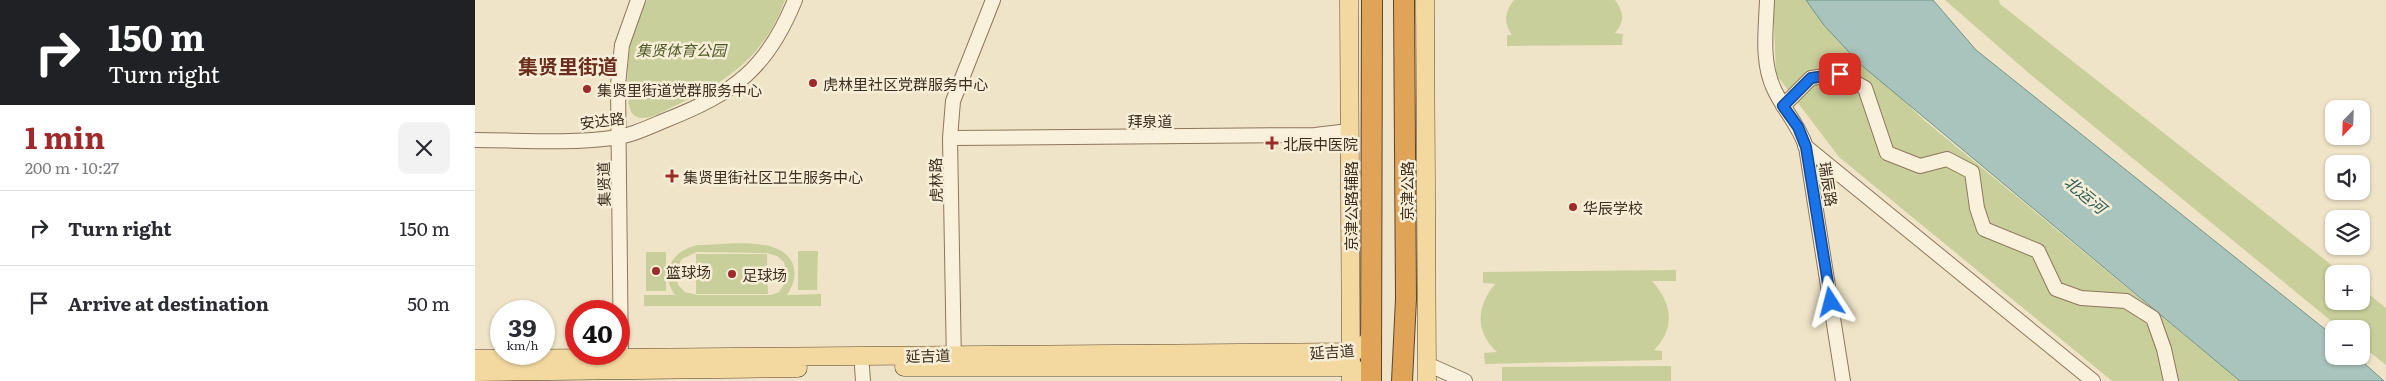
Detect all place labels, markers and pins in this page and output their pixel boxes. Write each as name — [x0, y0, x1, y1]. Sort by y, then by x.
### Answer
pin — [1819, 53, 1861, 95]
place label: 虎林里社区党群服务中心 — [823, 72, 988, 95]
marker: 虎林里社区党群服务中心 — [807, 77, 819, 89]
place label: 集贤里街道党群服务中心 — [597, 78, 762, 101]
marker: 集贤里街道党群服务中心 — [581, 83, 593, 95]
place label: 北辰中医院 — [1283, 132, 1358, 155]
marker: 北辰中医院 — [1265, 136, 1279, 150]
place label: 集贤里街社区卫生服务中心 — [683, 165, 863, 188]
marker: 集贤里街社区卫生服务中心 — [665, 169, 679, 183]
place label: 华辰学校 — [1583, 196, 1643, 219]
marker: 华辰学校 — [1567, 201, 1579, 213]
place label: 篮球场 — [666, 260, 711, 283]
place label: 足球场 — [742, 263, 787, 286]
marker: 篮球场 — [650, 265, 662, 277]
marker: 足球场 — [726, 268, 738, 280]

